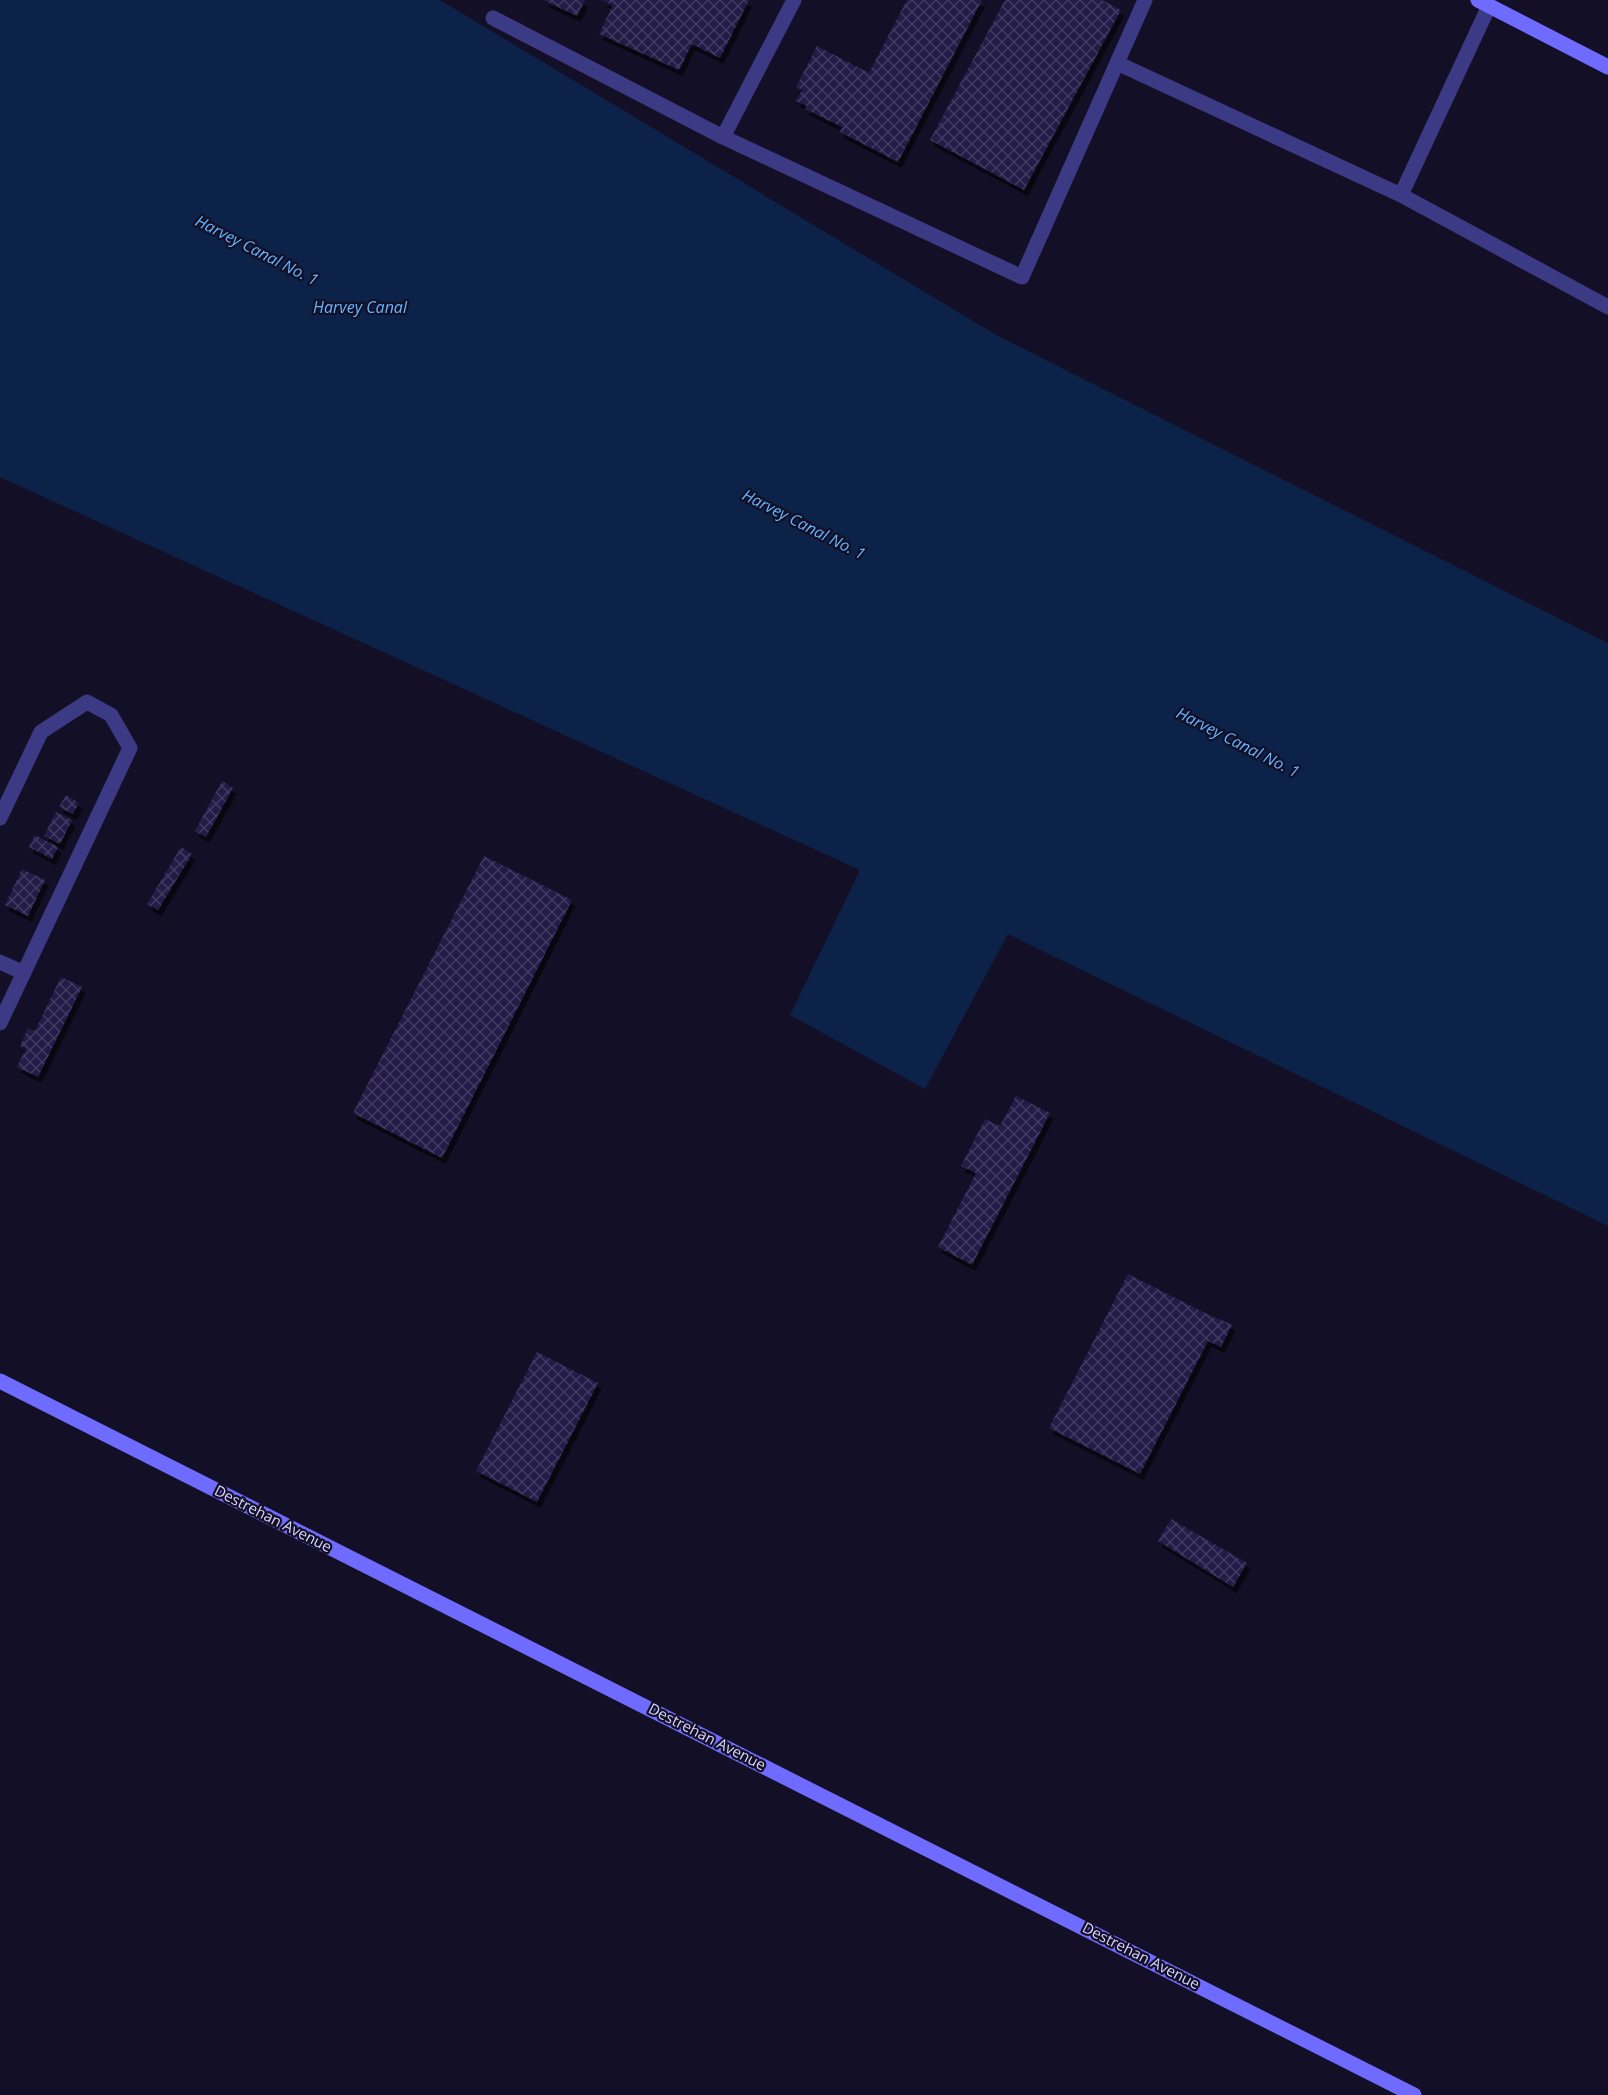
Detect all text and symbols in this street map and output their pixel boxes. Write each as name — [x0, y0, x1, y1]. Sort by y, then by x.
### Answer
water label: Harvey Canal No. 1 — [192, 209, 322, 291]
water label: Harvey Canal — [313, 296, 408, 318]
water label: Harvey Canal No. 1 — [739, 483, 869, 565]
water label: Harvey Canal No. 1 — [1173, 701, 1303, 783]
street label: Destrehan Avenue — [211, 1480, 336, 1556]
street label: Destrehan Avenue — [645, 1698, 770, 1774]
street label: Destrehan Avenue — [1079, 1917, 1204, 1993]

